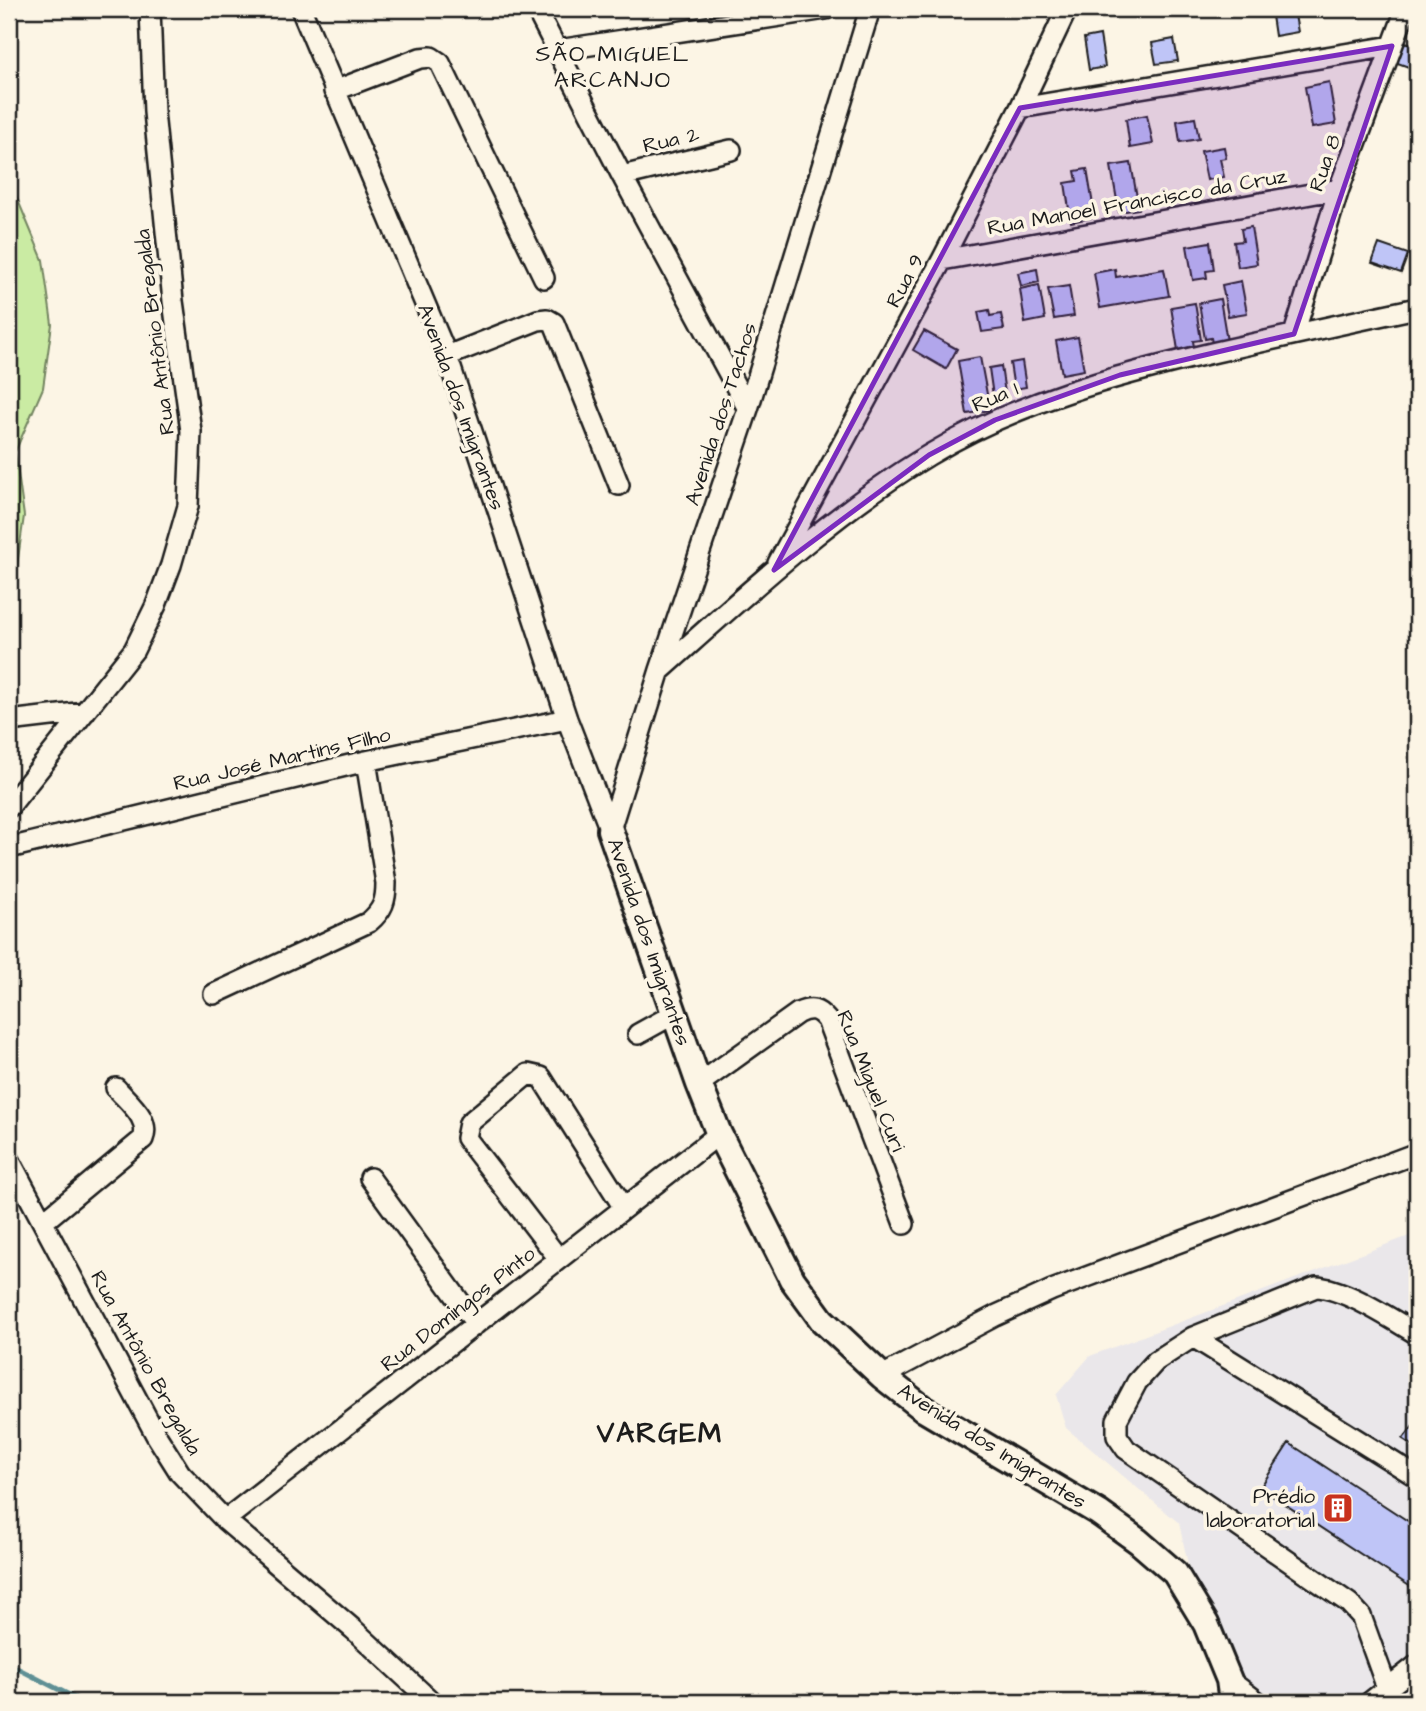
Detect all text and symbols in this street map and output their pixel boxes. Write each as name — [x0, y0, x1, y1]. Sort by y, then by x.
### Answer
district label: SÃO MIGUEL ARCANJO — [535, 38, 691, 96]
street label: Rua 2 — [640, 119, 702, 161]
street label: Rua 8 — [1302, 130, 1348, 195]
street label: Rua Manoel Francisco da Cruz — [985, 161, 1289, 243]
street label: Rua Antônio Bregalda — [128, 227, 184, 437]
street label: Rua 9 — [879, 249, 931, 313]
street label: Avenida dos Imigrantes — [408, 300, 512, 515]
street label: Avenida dos Tachos — [678, 319, 764, 509]
street label: Rua 1 — [968, 374, 1023, 420]
street label: Rua José Martins Filho — [171, 720, 394, 798]
street label: Avenida dos Imigrantes — [598, 834, 698, 1050]
street label: Rua Miguel Curi — [828, 1006, 913, 1157]
street label: Rua Domingos Pinto — [375, 1239, 543, 1380]
street label: Rua Antônio Bregalda — [81, 1265, 209, 1462]
street label: Avenida dos Imigrantes — [891, 1376, 1092, 1518]
district label: VARGEM — [596, 1414, 723, 1453]
place label: Prédio laboratorial — [1206, 1482, 1315, 1535]
building icon: Prédio laboratorial — [1321, 1491, 1355, 1525]

